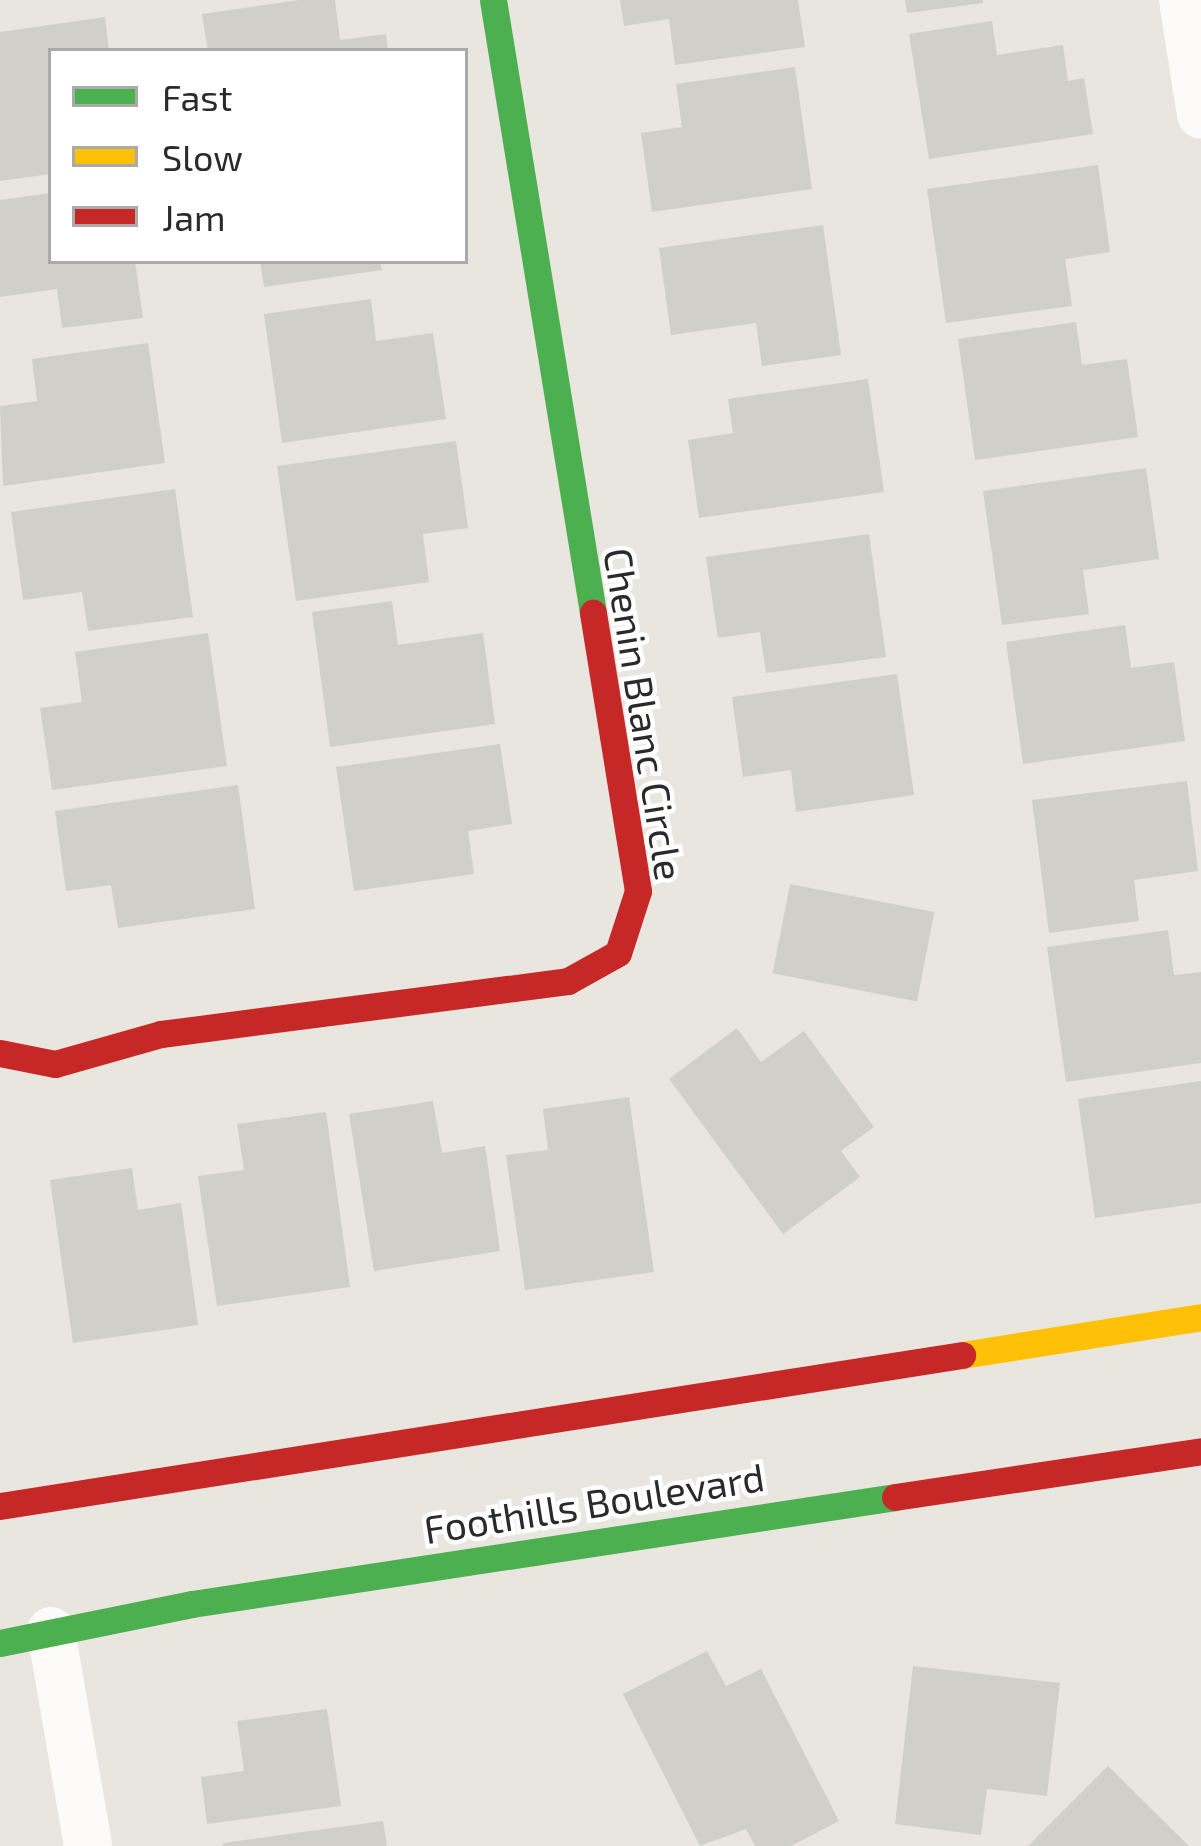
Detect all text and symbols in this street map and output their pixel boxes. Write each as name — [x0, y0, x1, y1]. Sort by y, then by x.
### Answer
legend — [48, 48, 468, 264]
text: Fast — [162, 75, 232, 118]
text: Slow — [162, 135, 243, 178]
text: Jam — [162, 195, 226, 238]
street label: Chenin Blanc Circle — [595, 545, 693, 883]
street label: Foothills Boulevard — [420, 1453, 768, 1553]

